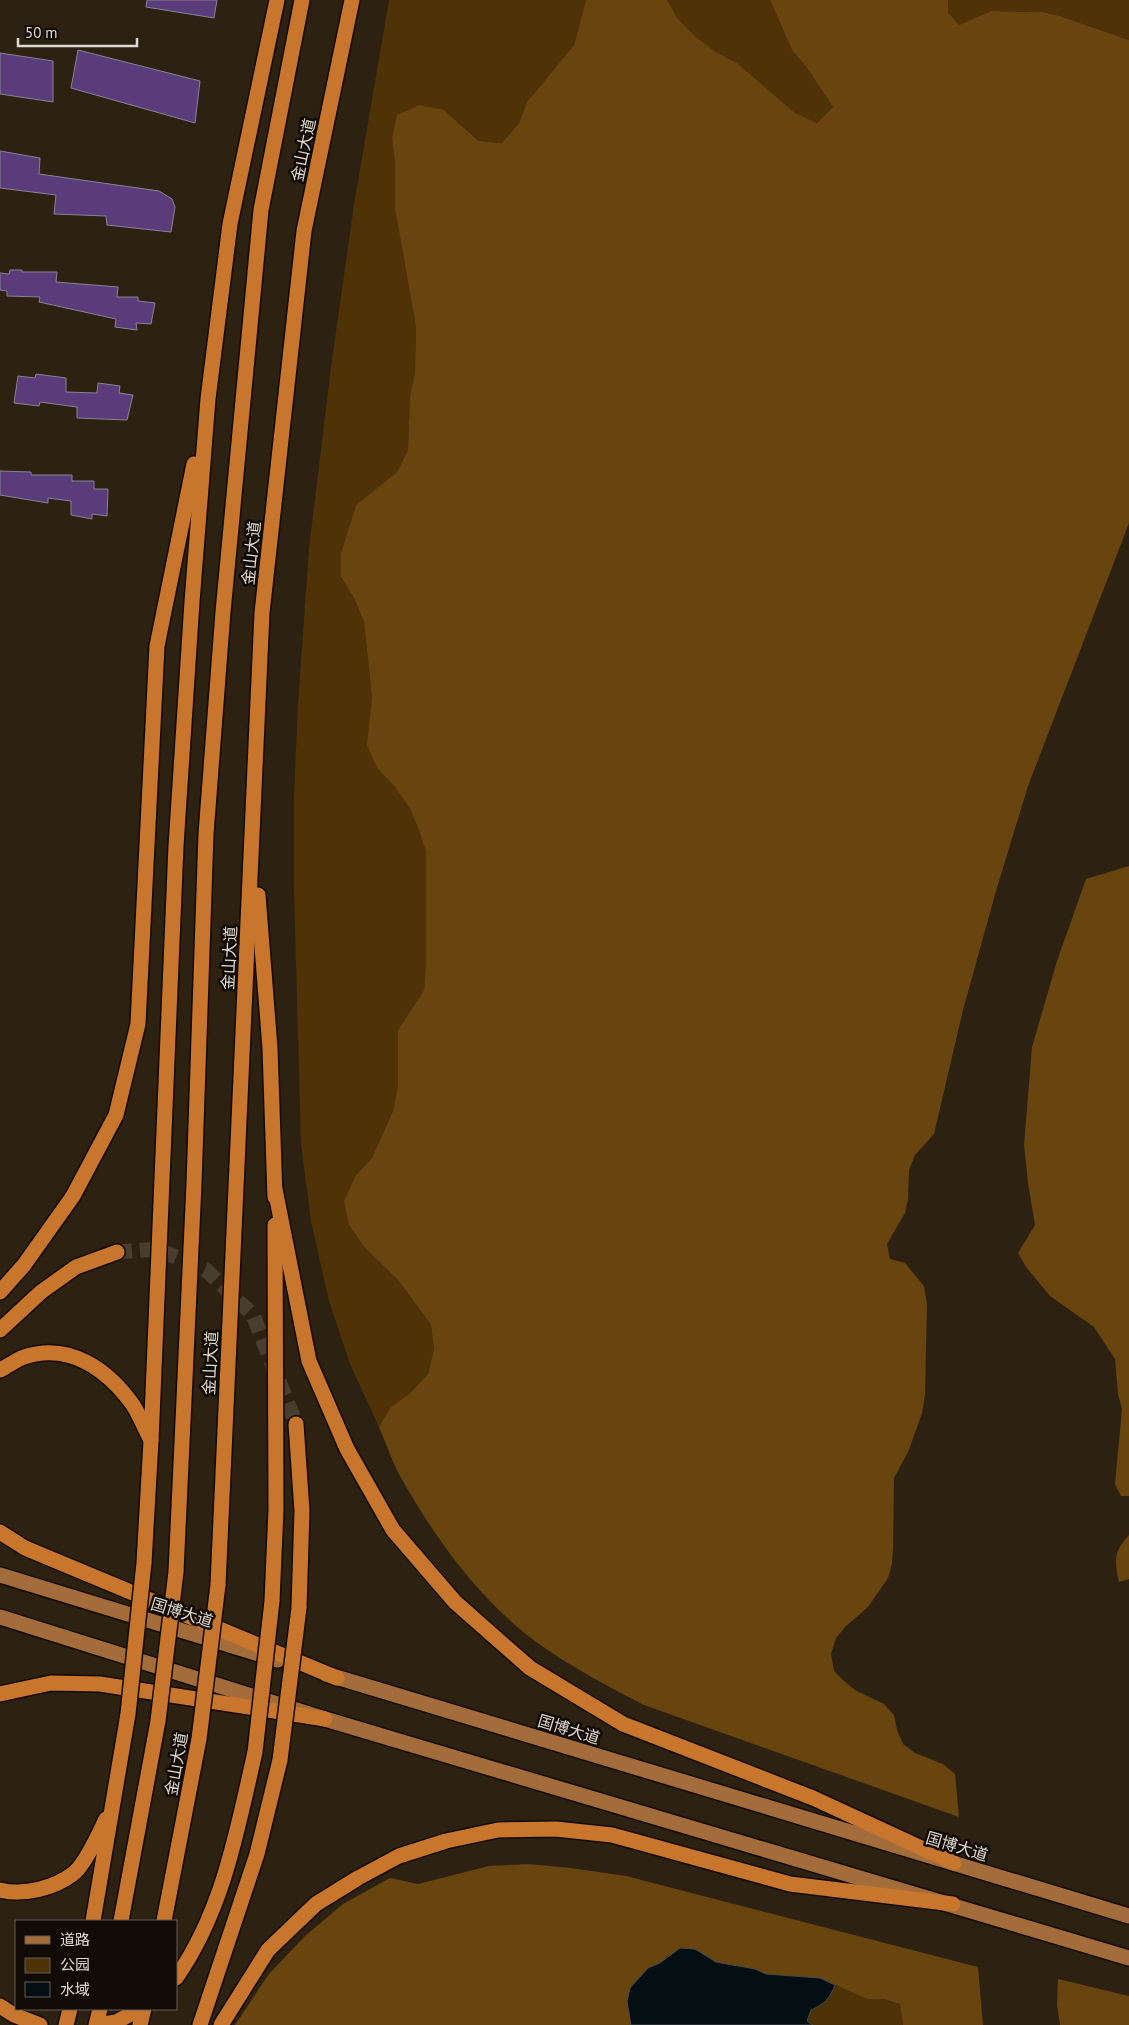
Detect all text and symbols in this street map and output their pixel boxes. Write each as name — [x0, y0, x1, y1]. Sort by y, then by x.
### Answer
scale bar — [18, 15, 136, 47]
text: 50 m — [25, 23, 58, 42]
street label: 金山大道 — [287, 117, 319, 183]
street label: 金山大道 — [238, 520, 264, 586]
street label: 金山大道 — [217, 926, 241, 990]
street label: 金山大道 — [198, 1331, 222, 1395]
street label: 国博大道 — [148, 1593, 216, 1631]
street label: 国博大道 — [535, 1710, 603, 1748]
street label: 金山大道 — [161, 1731, 191, 1797]
street label: 国博大道 — [923, 1827, 991, 1865]
legend — [15, 1920, 178, 2010]
text: 道路 — [60, 1930, 90, 1949]
text: 公园 — [60, 1955, 90, 1974]
text: 水域 — [60, 1980, 90, 1999]

